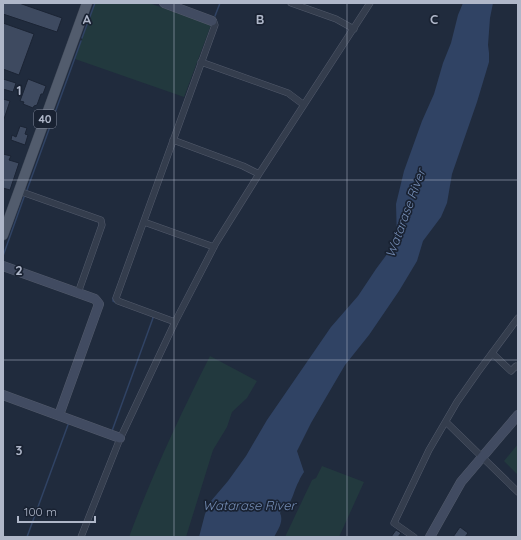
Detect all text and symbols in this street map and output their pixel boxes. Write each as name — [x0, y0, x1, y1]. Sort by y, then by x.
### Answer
text: A — [83, 11, 92, 27]
text: B — [256, 11, 264, 27]
text: C — [430, 11, 438, 27]
text: 1 — [16, 82, 22, 98]
road number: 40 — [34, 110, 56, 128]
water label: Watarase River — [382, 165, 429, 259]
text: 2 — [15, 262, 23, 278]
text: 3 — [16, 442, 23, 458]
water label: Watarase River — [203, 497, 297, 513]
scale bar — [18, 498, 95, 524]
text: 100 m — [24, 504, 57, 519]

